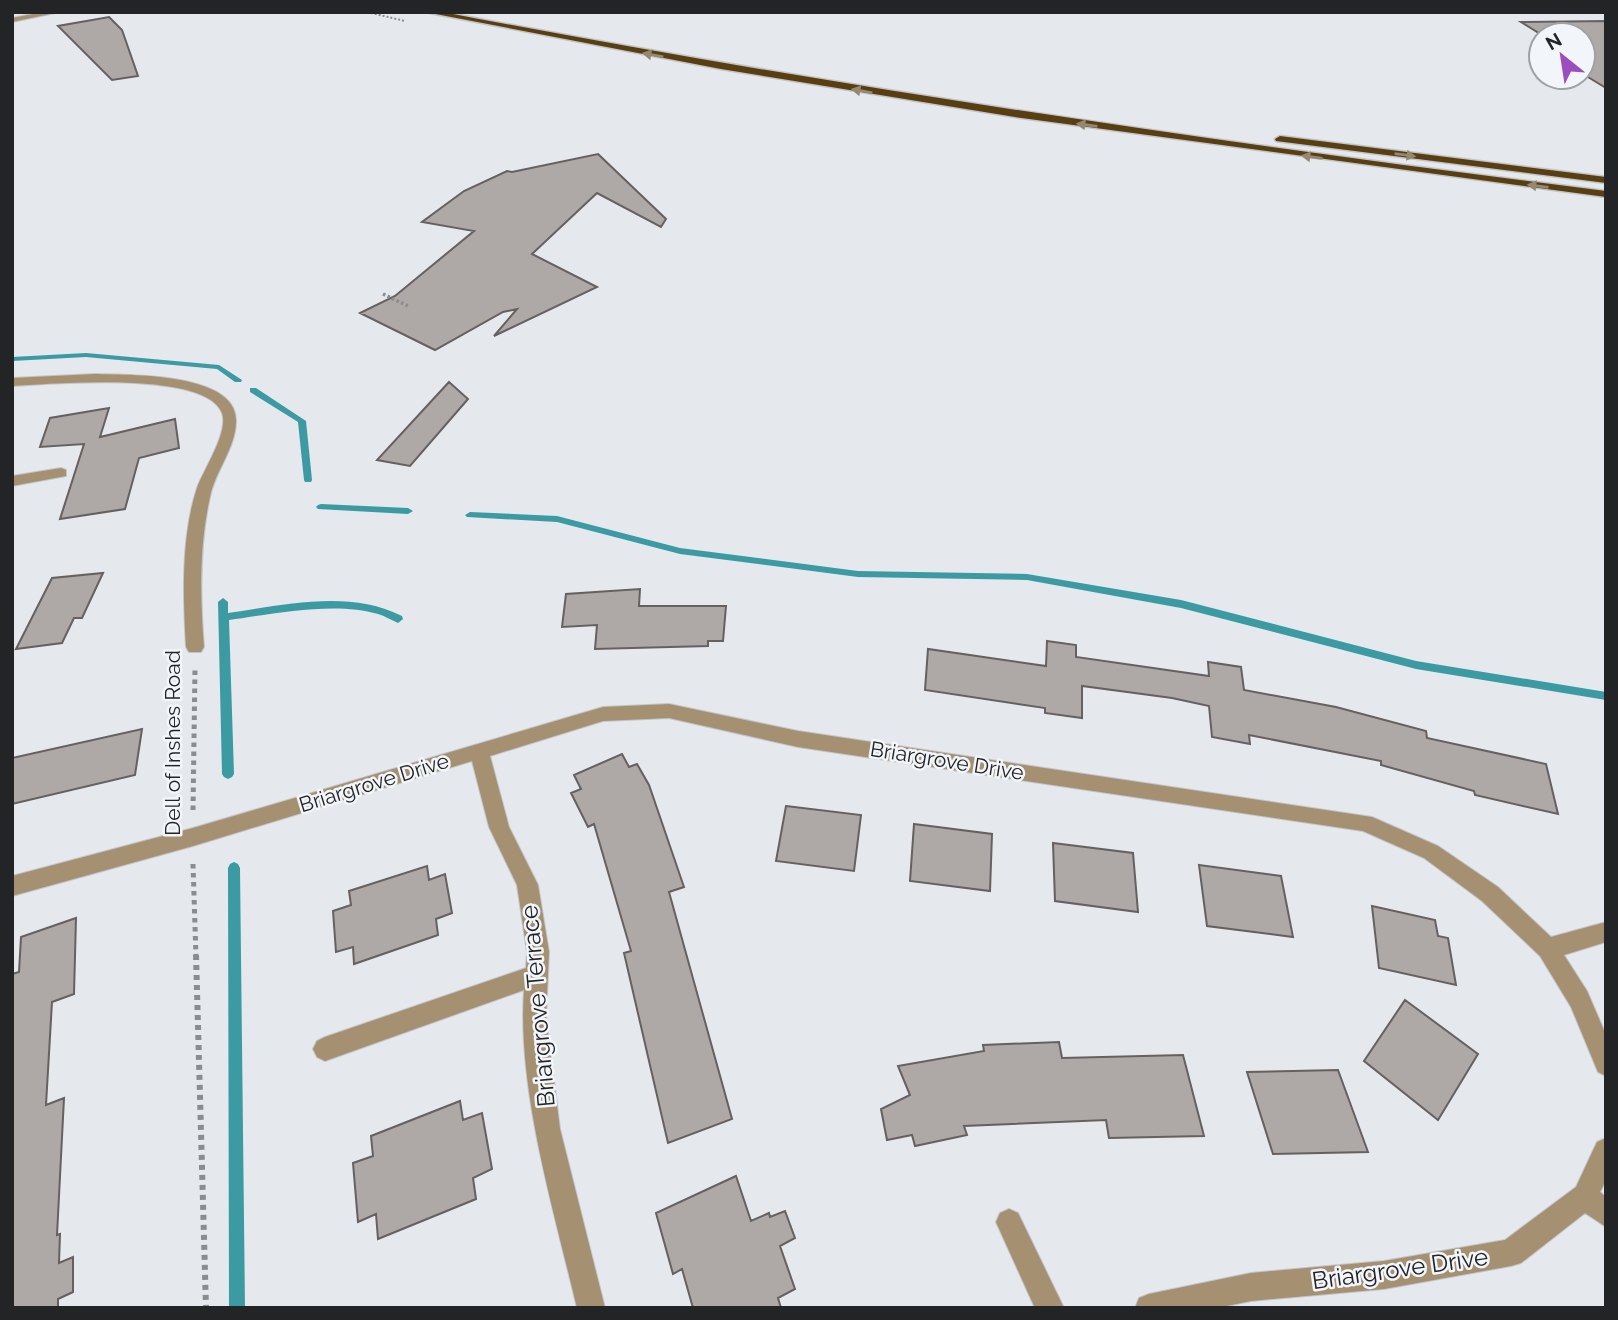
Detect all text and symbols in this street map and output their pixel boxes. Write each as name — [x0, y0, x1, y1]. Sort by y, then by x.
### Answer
north arrow — [1527, 21, 1597, 91]
text: N — [1542, 28, 1565, 54]
one-way arrow — [642, 49, 664, 60]
one-way arrow — [851, 85, 873, 96]
one-way arrow — [1076, 120, 1098, 131]
one-way arrow — [1394, 150, 1416, 161]
one-way arrow — [1301, 152, 1323, 163]
one-way arrow — [1527, 180, 1549, 191]
street label: Dell of Inshes Road — [160, 650, 185, 836]
street label: Briargrove Drive — [868, 736, 1026, 785]
street label: Briargrove Drive — [296, 748, 452, 817]
street label: Briargrove Terrace — [514, 904, 561, 1108]
street label: Briargrove Drive — [1310, 1242, 1490, 1295]

